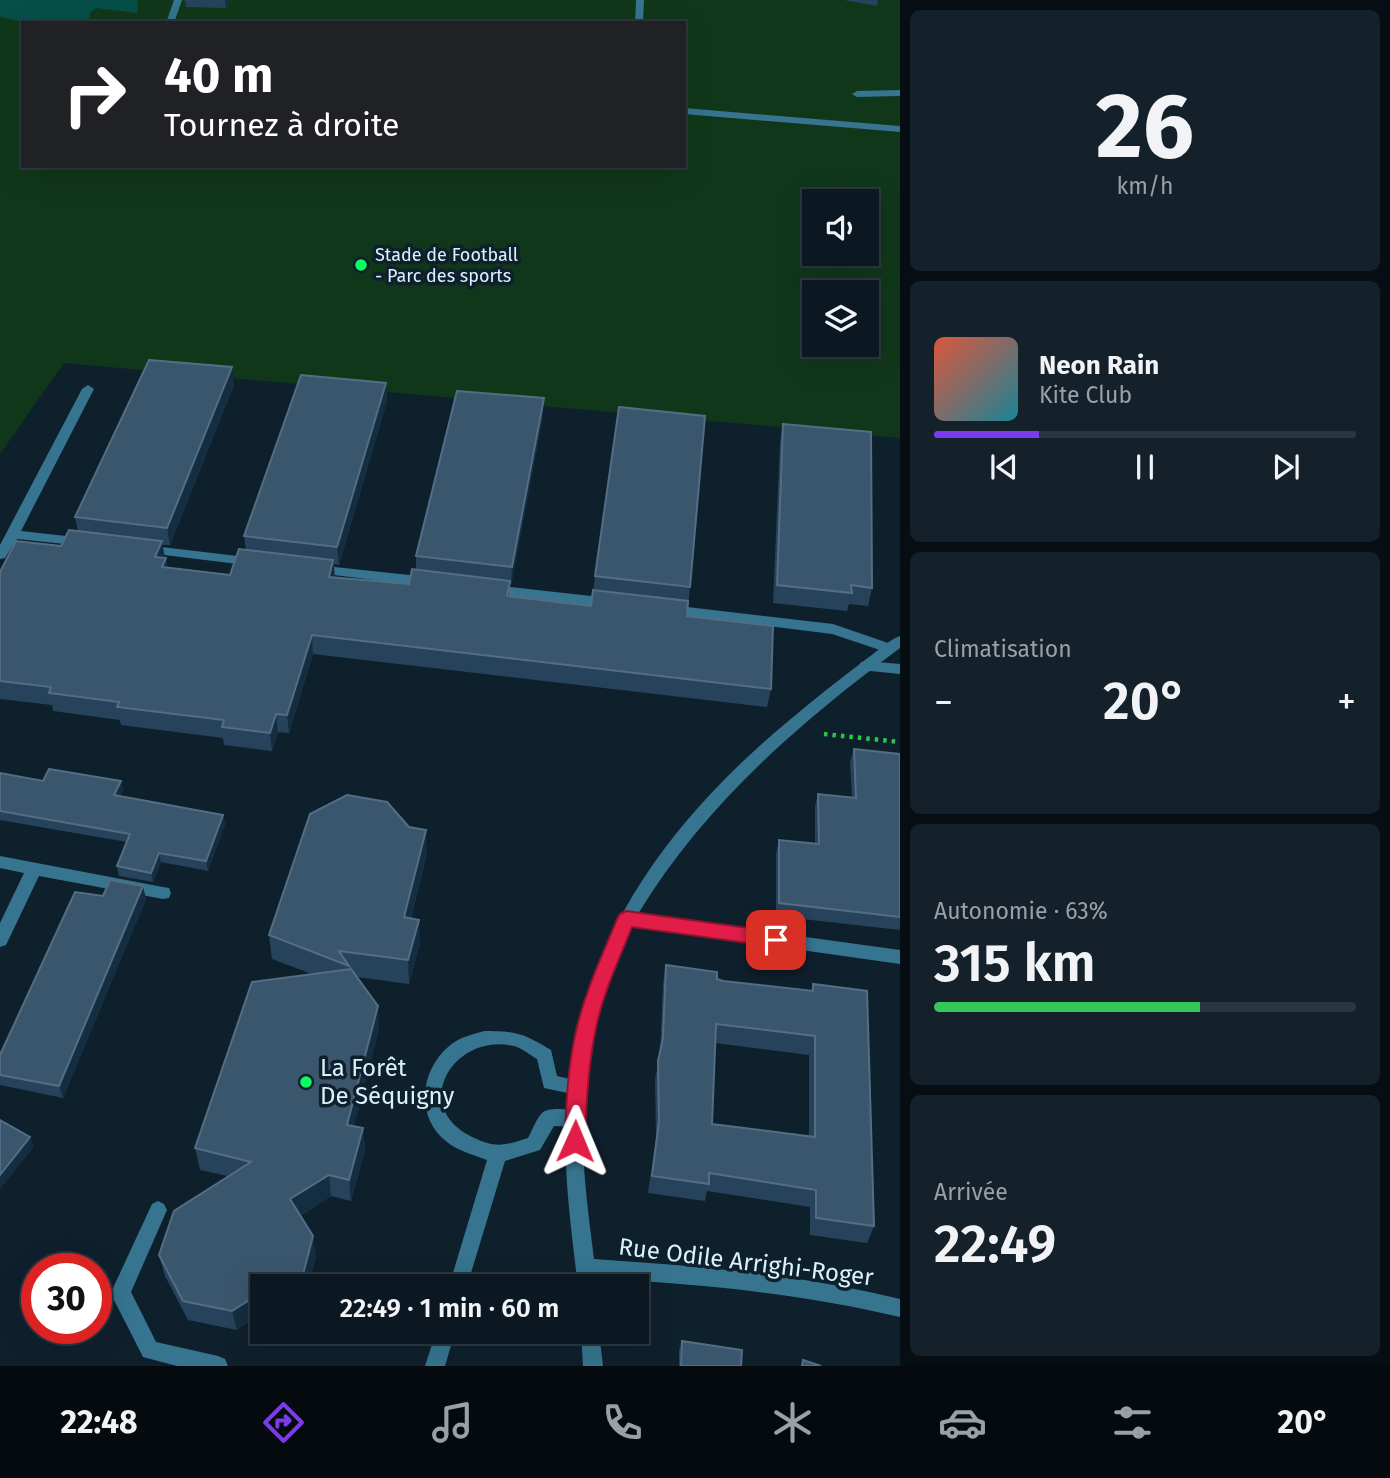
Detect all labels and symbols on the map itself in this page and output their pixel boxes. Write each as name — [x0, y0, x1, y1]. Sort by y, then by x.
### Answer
place label: Stade de Football - Parc des sports — [375, 244, 518, 287]
marker: Stade de Football - Parc des sports — [353, 257, 369, 273]
pin — [746, 910, 806, 970]
place label: La Forêt De Séquigny — [320, 1054, 455, 1110]
marker: La Forêt De Séquigny — [298, 1074, 314, 1090]
position arrow — [538, 1104, 612, 1178]
street label: Rue Odile Arrighi-Roger — [617, 1232, 876, 1292]
speed limit sign: 30 — [21, 1253, 112, 1344]

